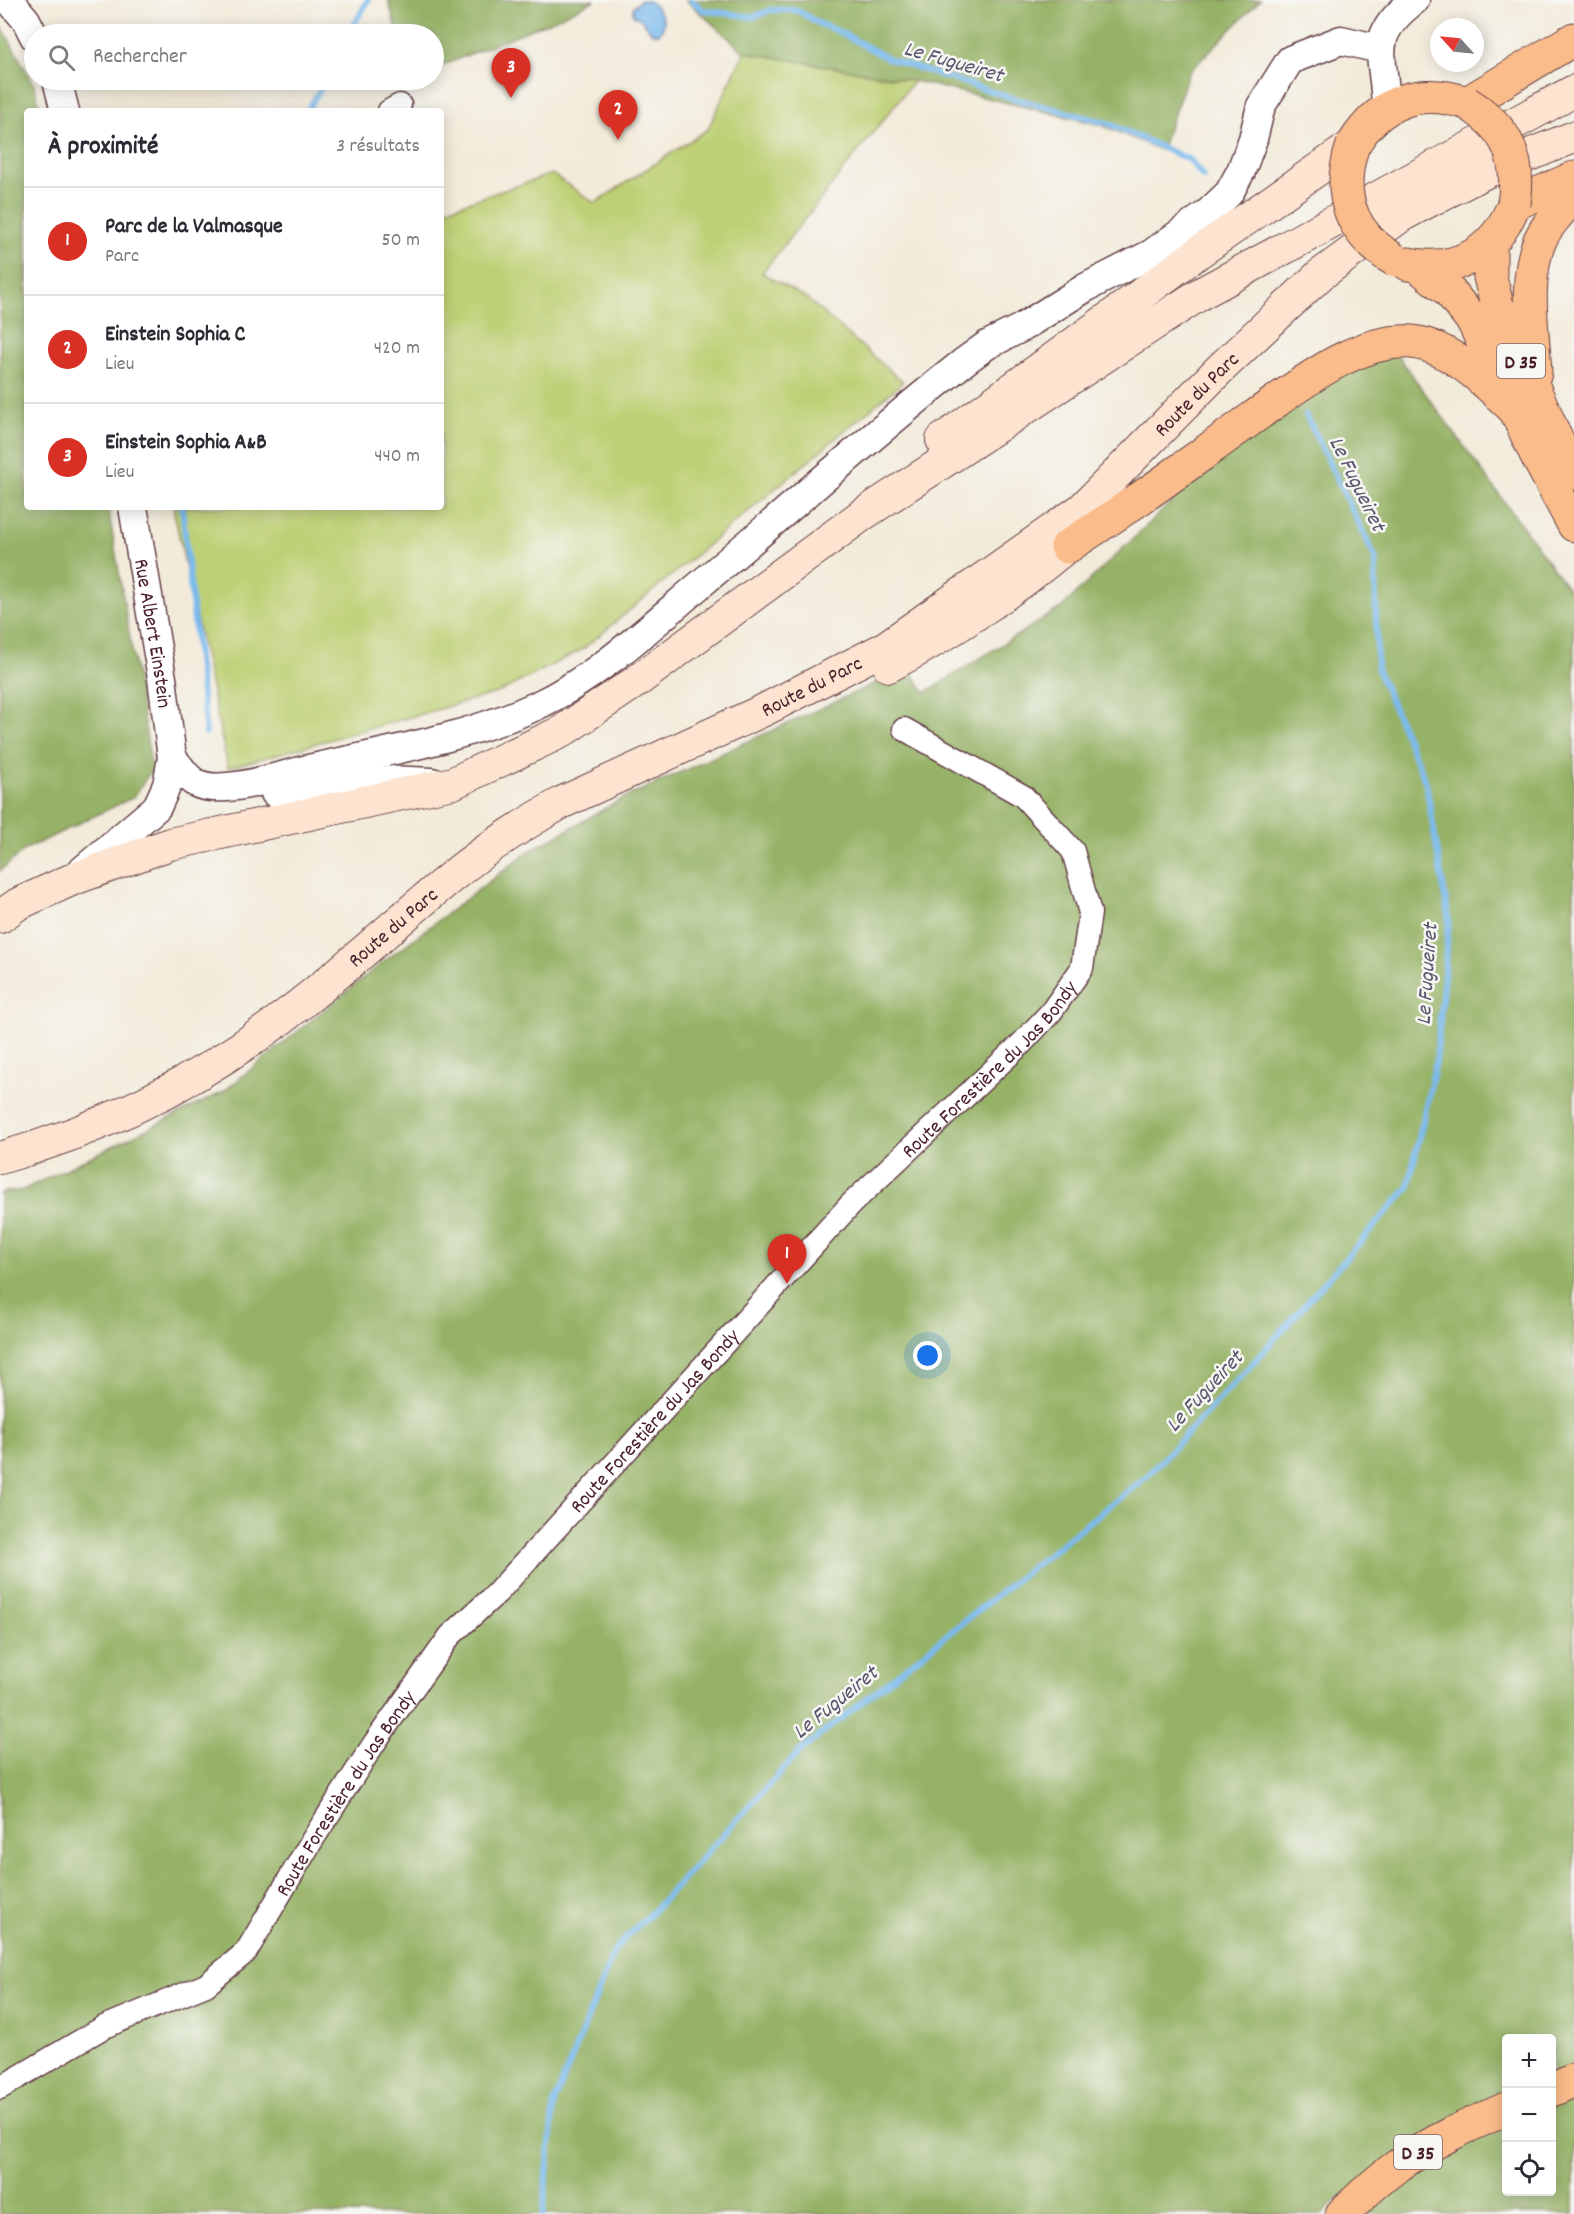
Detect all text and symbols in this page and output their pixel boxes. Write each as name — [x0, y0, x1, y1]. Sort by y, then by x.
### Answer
north arrow — [1430, 18, 1484, 72]
search box — [24, 24, 444, 90]
water label: Le Fugueiret — [900, 34, 1008, 93]
icon: search — [45, 41, 78, 74]
text: Rechercher — [93, 42, 187, 73]
pin: 3 — [492, 48, 530, 98]
pin: 2 — [598, 90, 638, 140]
text: À proximité — [48, 129, 158, 166]
text: 3 résultats — [336, 133, 420, 161]
text: Parc de la Valmasque — [105, 212, 283, 243]
text: 1 — [65, 227, 70, 255]
text: 50 m — [382, 227, 420, 255]
text: Parc — [105, 243, 139, 271]
text: Einstein Sophia C — [105, 320, 245, 351]
text: 2 — [63, 335, 72, 363]
text: 420 m — [374, 335, 420, 363]
road number: D 35 — [1497, 344, 1545, 378]
street label: Route du Parc — [1149, 346, 1247, 445]
text: Lieu — [105, 351, 134, 379]
text: Einstein Sophia A&B — [105, 428, 267, 459]
water label: Le Fugueiret — [1320, 432, 1393, 539]
text: 3 — [63, 443, 72, 471]
text: 440 m — [374, 443, 420, 471]
text: Lieu — [105, 459, 134, 487]
street label: Rue Albert Einstein — [124, 557, 178, 710]
street label: Route du Parc — [757, 650, 868, 727]
street label: Route du Parc — [343, 882, 446, 976]
water label: Le Fugueiret — [1409, 921, 1448, 1026]
street label: Route Forestière du Jas Bondy — [896, 975, 1087, 1167]
pin: 1 — [768, 1234, 806, 1284]
street label: Route Forestière du Jas Bondy — [564, 1323, 748, 1521]
your location — [913, 1341, 942, 1370]
water label: Le Fugueiret — [1160, 1343, 1253, 1440]
water label: Le Fugueiret — [787, 1658, 887, 1748]
street label: Route Forestière du Jas Bondy — [270, 1685, 425, 1903]
map controls — [1502, 2034, 1556, 2196]
button: + — [1502, 2034, 1556, 2088]
button: − — [1502, 2088, 1556, 2142]
road number: D 35 — [1394, 2135, 1442, 2169]
button: locate — [1502, 2142, 1556, 2196]

